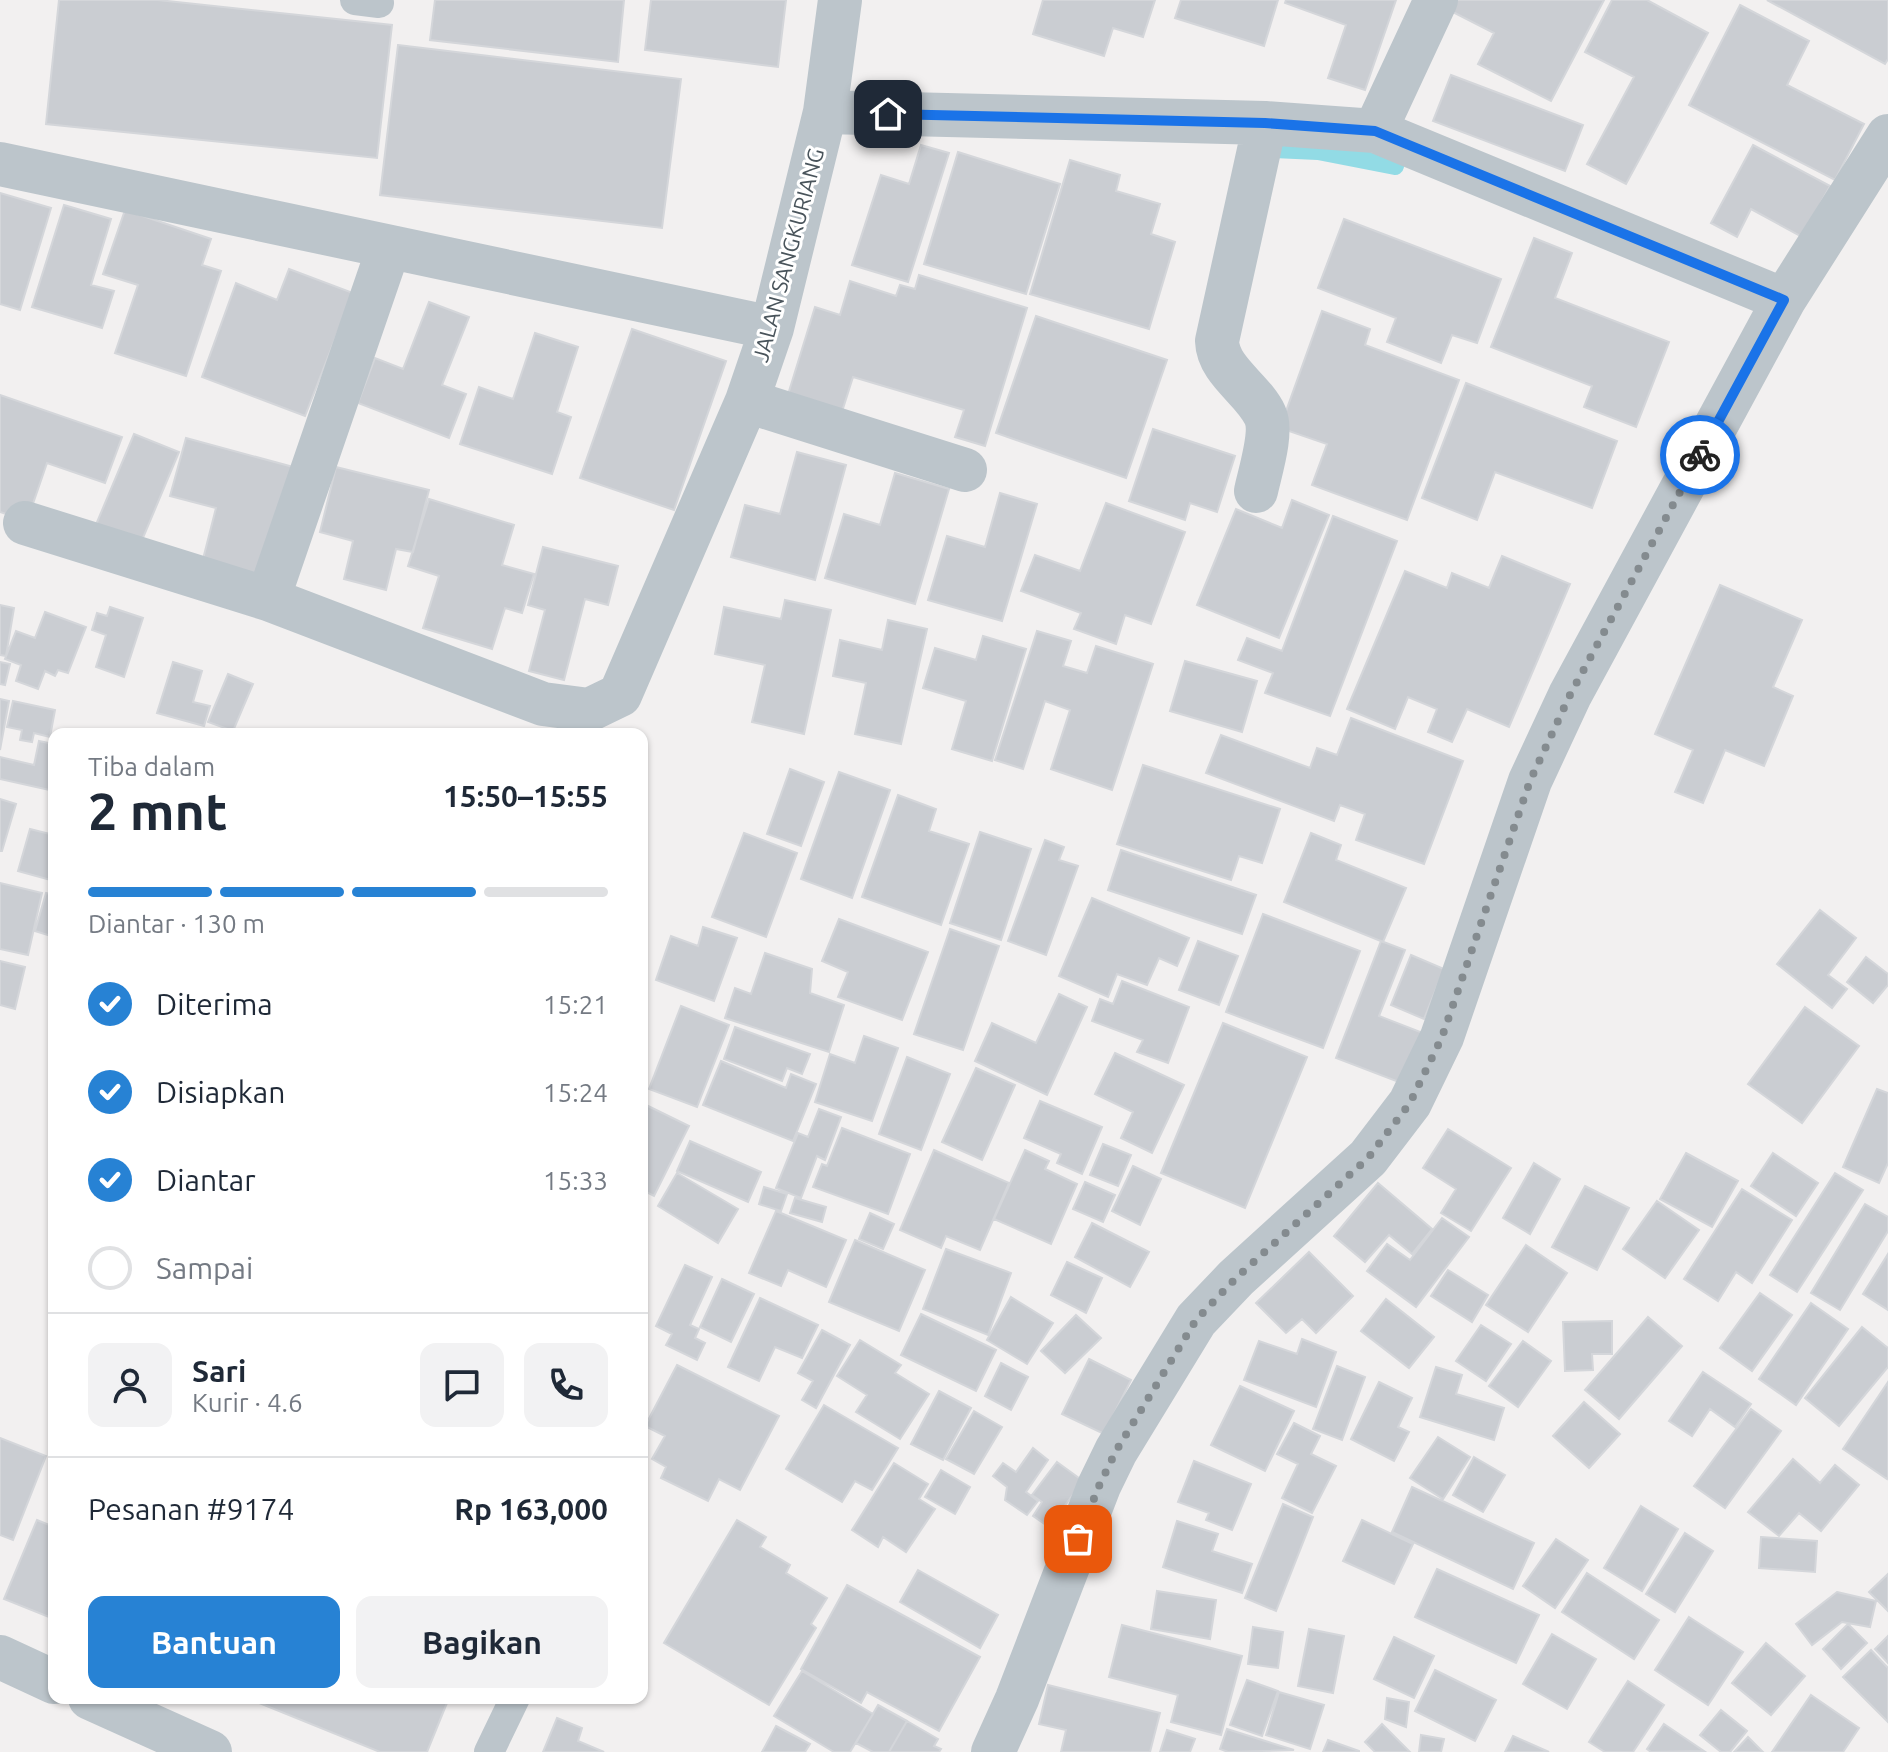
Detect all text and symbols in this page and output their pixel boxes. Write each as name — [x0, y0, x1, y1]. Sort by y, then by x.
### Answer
pin — [854, 80, 922, 148]
icon: home — [866, 92, 910, 136]
street label: JALAN SANGKURIANG — [747, 145, 828, 365]
courier — [1660, 415, 1740, 495]
icon: bike — [1678, 433, 1722, 477]
text: Tiba dalam — [88, 752, 215, 781]
text: 15:50–15:55 — [443, 779, 608, 813]
text: 2 mnt — [88, 782, 227, 840]
text: Diantar · 130 m — [88, 909, 265, 938]
icon: check — [88, 982, 132, 1026]
text: Diterima — [156, 987, 273, 1021]
text: 15:21 — [543, 990, 608, 1019]
icon: check — [88, 1070, 132, 1114]
text: Disiapkan — [156, 1075, 285, 1109]
text: 15:24 — [543, 1078, 608, 1107]
icon: check — [88, 1158, 132, 1202]
text: Diantar — [156, 1163, 256, 1197]
text: 15:33 — [543, 1166, 608, 1195]
text: Sampai — [156, 1251, 253, 1285]
button: person — [88, 1343, 172, 1427]
button: chat — [420, 1343, 504, 1427]
button: phone — [524, 1343, 608, 1427]
text: Sari — [192, 1354, 246, 1388]
text: Kurir · 4.6 — [192, 1388, 303, 1417]
text: Pesanan #9174 — [88, 1492, 294, 1526]
text: Rp 163,000 — [454, 1492, 608, 1526]
pin — [1044, 1505, 1112, 1573]
icon: bag — [1056, 1517, 1100, 1561]
button: Bantuan — [88, 1596, 340, 1688]
button: Bagikan — [356, 1596, 608, 1688]

